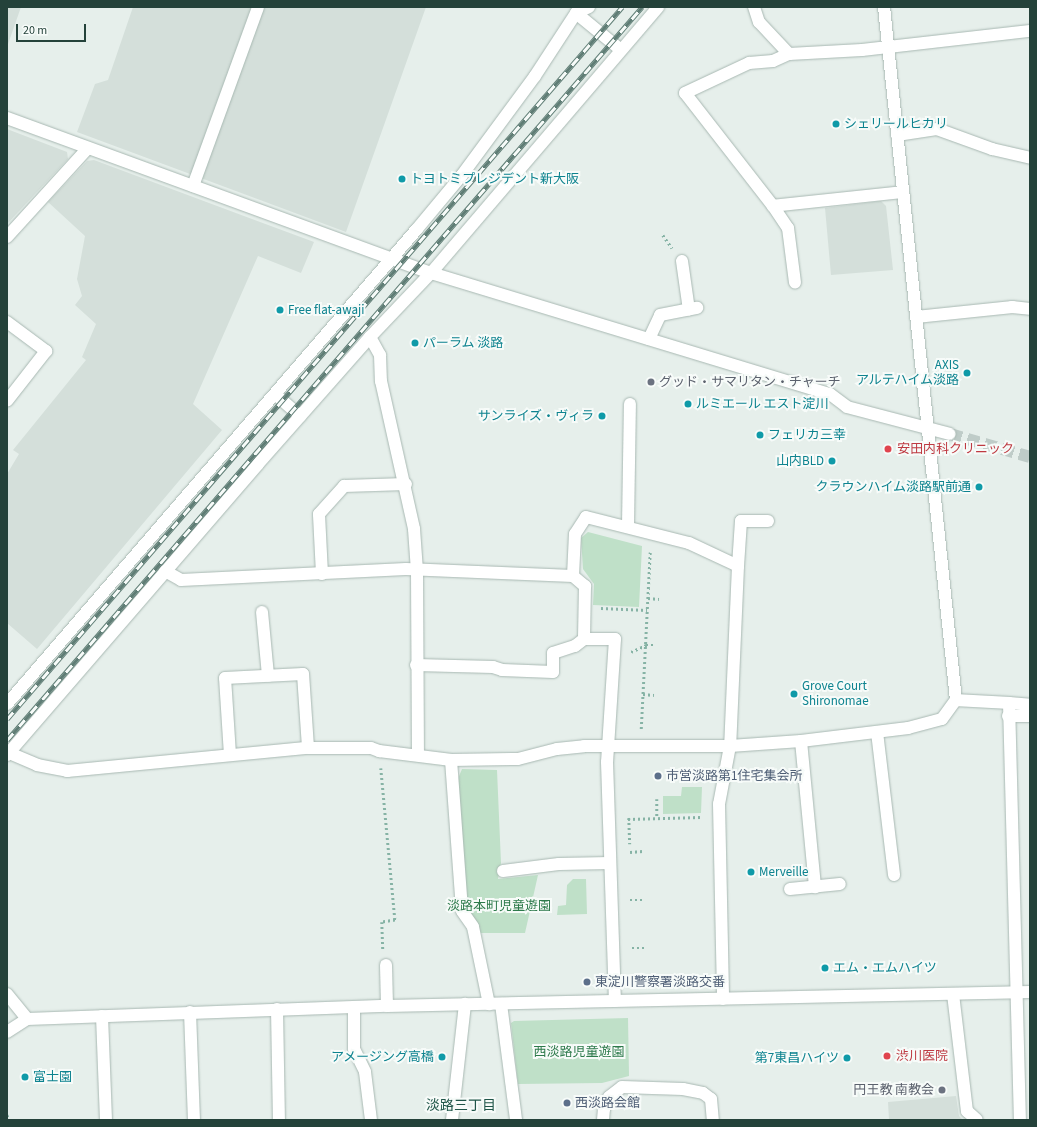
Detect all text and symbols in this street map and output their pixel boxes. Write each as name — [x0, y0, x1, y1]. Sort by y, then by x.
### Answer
scale bar — [18, 16, 88, 42]
text: 20 m — [23, 22, 47, 39]
place label: シェリールヒカリ — [844, 116, 948, 132]
marker: シェリールヒカリ — [831, 119, 841, 129]
place label: トヨトミプレジデント新大阪 — [410, 171, 579, 187]
marker: トヨトミプレジデント新大阪 — [397, 174, 407, 184]
place label: Free flat-awaji — [288, 302, 364, 318]
marker: Free flat-awaji — [275, 305, 285, 315]
place label: パーラム 淡路 — [423, 335, 504, 351]
marker: パーラム 淡路 — [410, 338, 420, 348]
place label: AXIS アルテハイム淡路 — [855, 358, 959, 389]
marker: AXIS アルテハイム淡路 — [962, 368, 972, 378]
place label: グッド・サマリタン・チャーチ — [659, 374, 841, 390]
marker: グッド・サマリタン・チャーチ — [646, 377, 656, 387]
place label: ルミエール エスト淀川 — [696, 396, 829, 412]
marker: ルミエール エスト淀川 — [683, 399, 693, 409]
place label: サンライズ・ヴィラ — [477, 408, 594, 424]
marker: サンライズ・ヴィラ — [597, 411, 607, 421]
place label: フェリカ三幸 — [768, 427, 846, 443]
marker: フェリカ三幸 — [755, 430, 765, 440]
place label: 安田内科クリニック — [897, 441, 1014, 457]
marker: 安田内科クリニック — [882, 443, 894, 455]
place label: 山内BLD — [776, 453, 824, 469]
marker: 山内BLD — [827, 456, 837, 466]
place label: クラウンハイム淡路駅前通 — [815, 479, 971, 495]
marker: クラウンハイム淡路駅前通 — [974, 482, 984, 492]
place label: Grove Court Shironomae — [802, 679, 869, 710]
marker: Grove Court Shironomae — [789, 689, 799, 699]
place label: 市営淡路第1住宅集会所 — [666, 768, 802, 784]
marker: 市営淡路第1住宅集会所 — [653, 771, 663, 781]
place label: Merveille — [759, 864, 808, 880]
marker: Merveille — [746, 867, 756, 877]
park label: 淡路本町児童遊園 — [447, 898, 551, 914]
place label: エム・エムハイツ — [833, 960, 937, 976]
marker: エム・エムハイツ — [820, 963, 830, 973]
place label: 東淀川警察署淡路交番 — [595, 974, 725, 990]
marker: 東淀川警察署淡路交番 — [582, 977, 592, 987]
park label: 西淡路児童遊園 — [534, 1044, 624, 1060]
place label: 渋川医院 — [896, 1048, 948, 1064]
place label: アメージング高橋 — [330, 1049, 434, 1065]
place label: 第7東昌ハイツ — [755, 1050, 839, 1066]
marker: 渋川医院 — [881, 1050, 893, 1062]
marker: アメージング高橋 — [437, 1052, 447, 1062]
marker: 第7東昌ハイツ — [842, 1053, 852, 1063]
place label: 富士園 — [33, 1069, 72, 1085]
marker: 富士園 — [20, 1072, 30, 1082]
place label: 円王教 南教会 — [853, 1082, 934, 1098]
marker: 円王教 南教会 — [937, 1085, 947, 1095]
place label: 西淡路会館 — [575, 1095, 640, 1111]
district label: 淡路三丁目 — [426, 1098, 496, 1114]
marker: 西淡路会館 — [562, 1098, 572, 1108]

